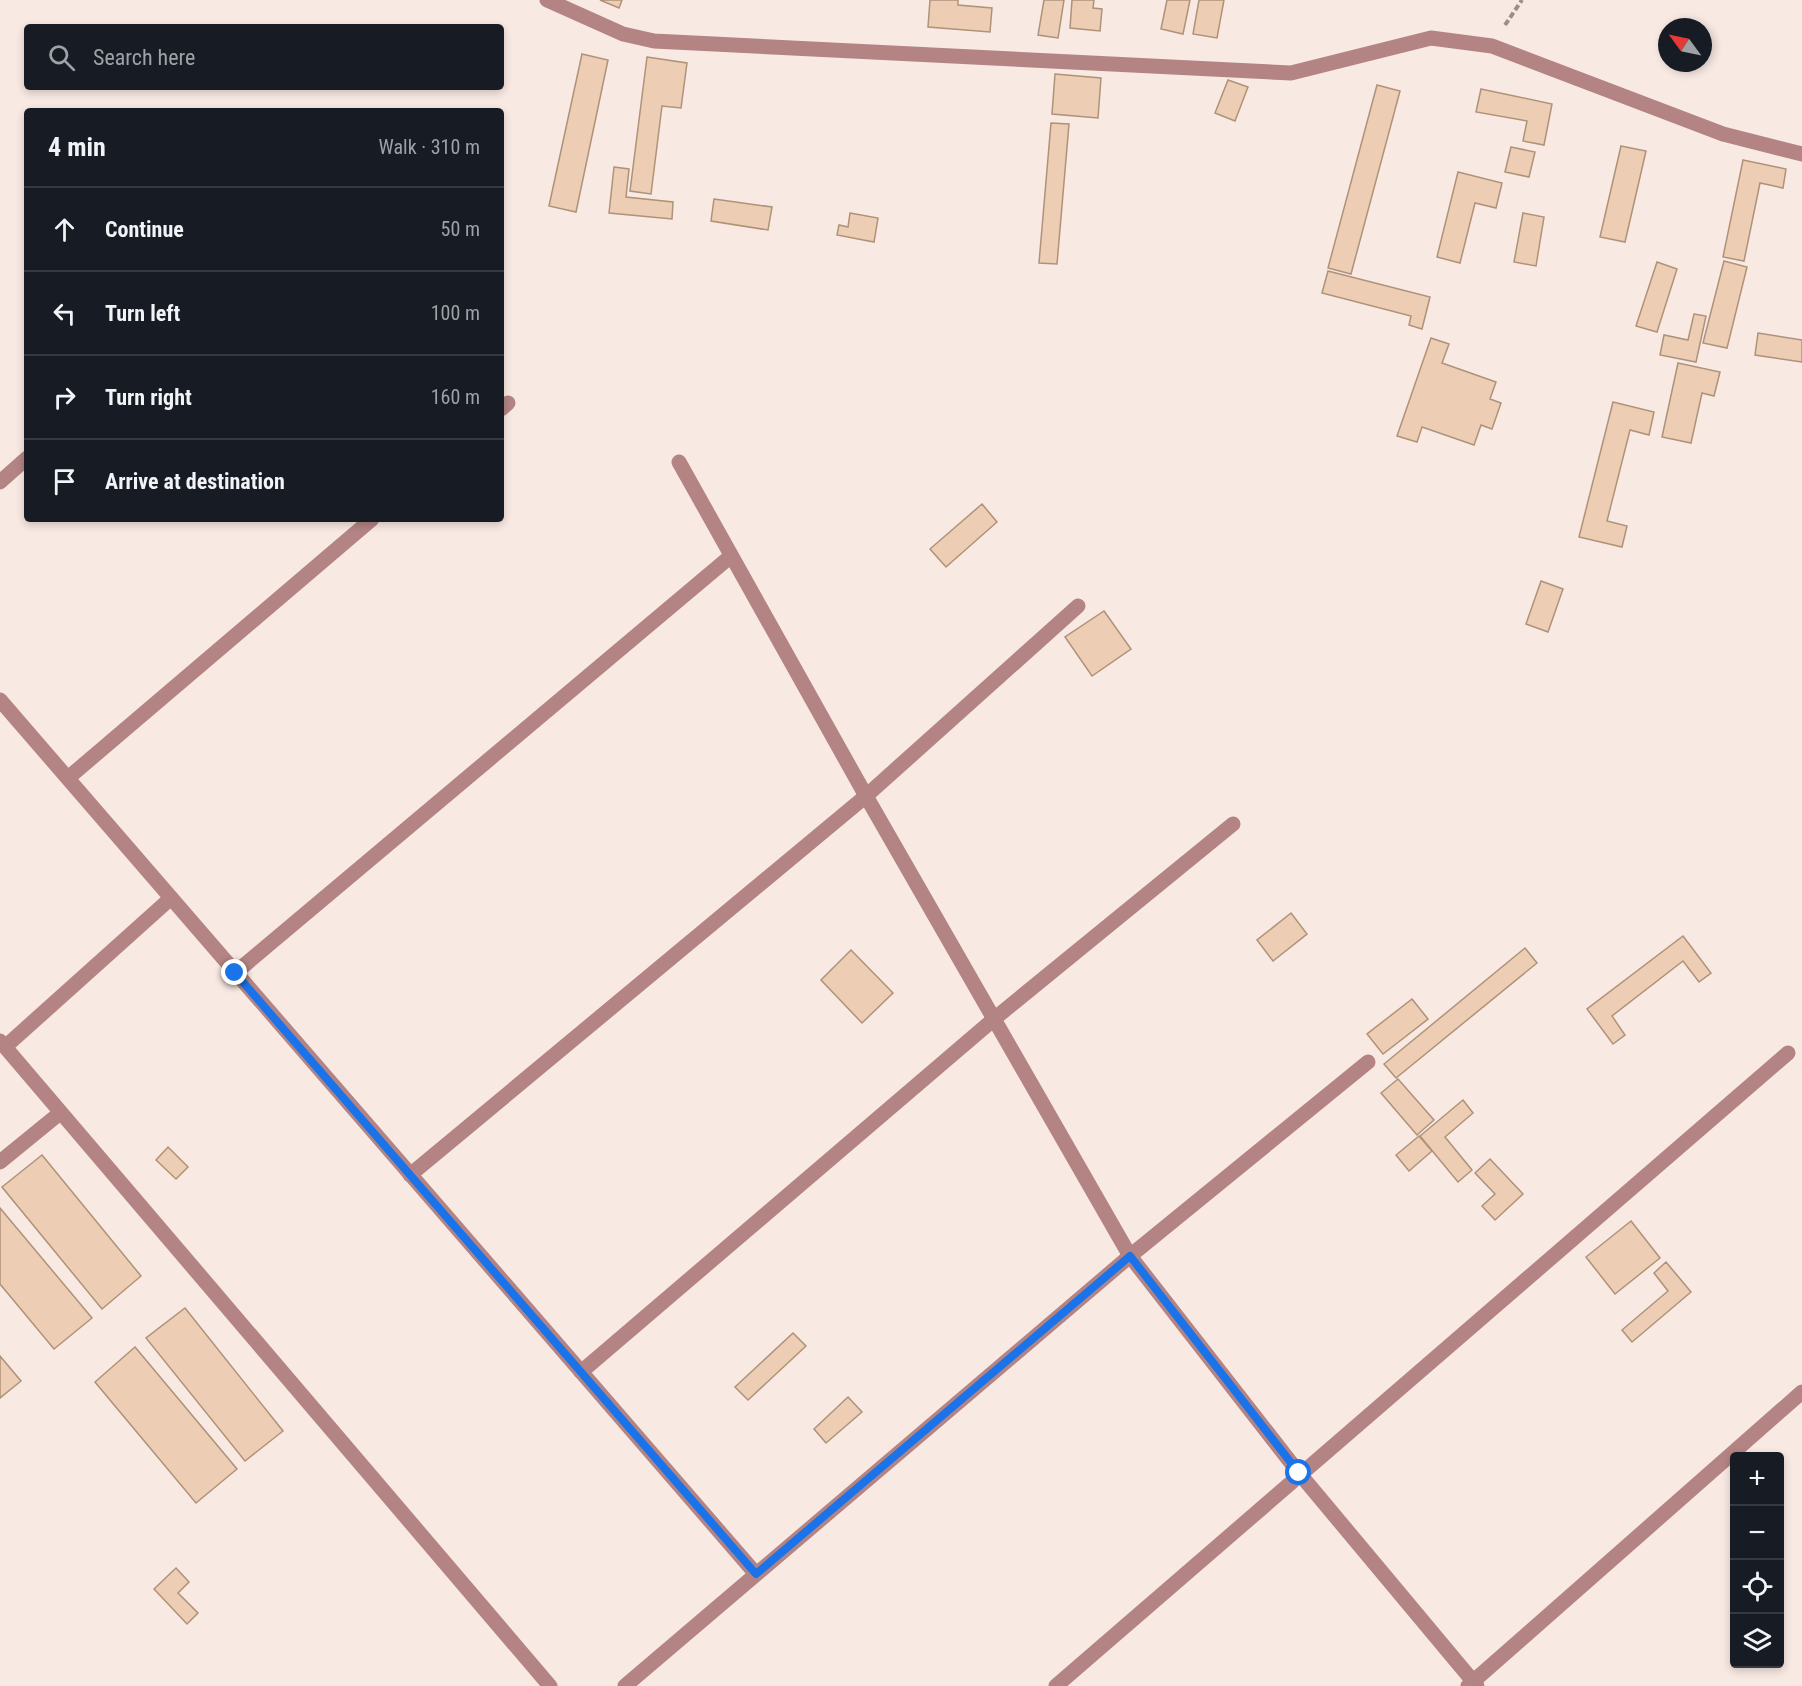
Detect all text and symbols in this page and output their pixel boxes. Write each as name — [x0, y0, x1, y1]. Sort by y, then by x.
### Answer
north arrow — [1658, 18, 1712, 72]
search box — [24, 24, 504, 90]
icon: search — [45, 41, 78, 74]
text: Search here — [93, 45, 195, 70]
text: 4 min — [48, 132, 106, 162]
text: Walk · 310 m — [379, 135, 480, 159]
icon: ahead — [48, 213, 81, 246]
text: Continue — [105, 217, 184, 242]
text: 50 m — [441, 217, 480, 241]
icon: left — [48, 297, 81, 330]
text: Turn left — [105, 301, 180, 326]
text: 100 m — [431, 301, 480, 325]
icon: right — [48, 381, 81, 414]
text: Turn right — [105, 385, 192, 410]
text: 160 m — [431, 385, 480, 409]
icon: arrive — [48, 465, 81, 498]
text: Arrive at destination — [105, 469, 285, 494]
route end — [221, 959, 247, 985]
map controls — [1730, 1452, 1784, 1668]
button: + — [1730, 1452, 1784, 1506]
route start — [1285, 1459, 1311, 1485]
button: − — [1730, 1506, 1784, 1560]
button: locate — [1730, 1560, 1784, 1614]
button: layers — [1730, 1614, 1784, 1668]

